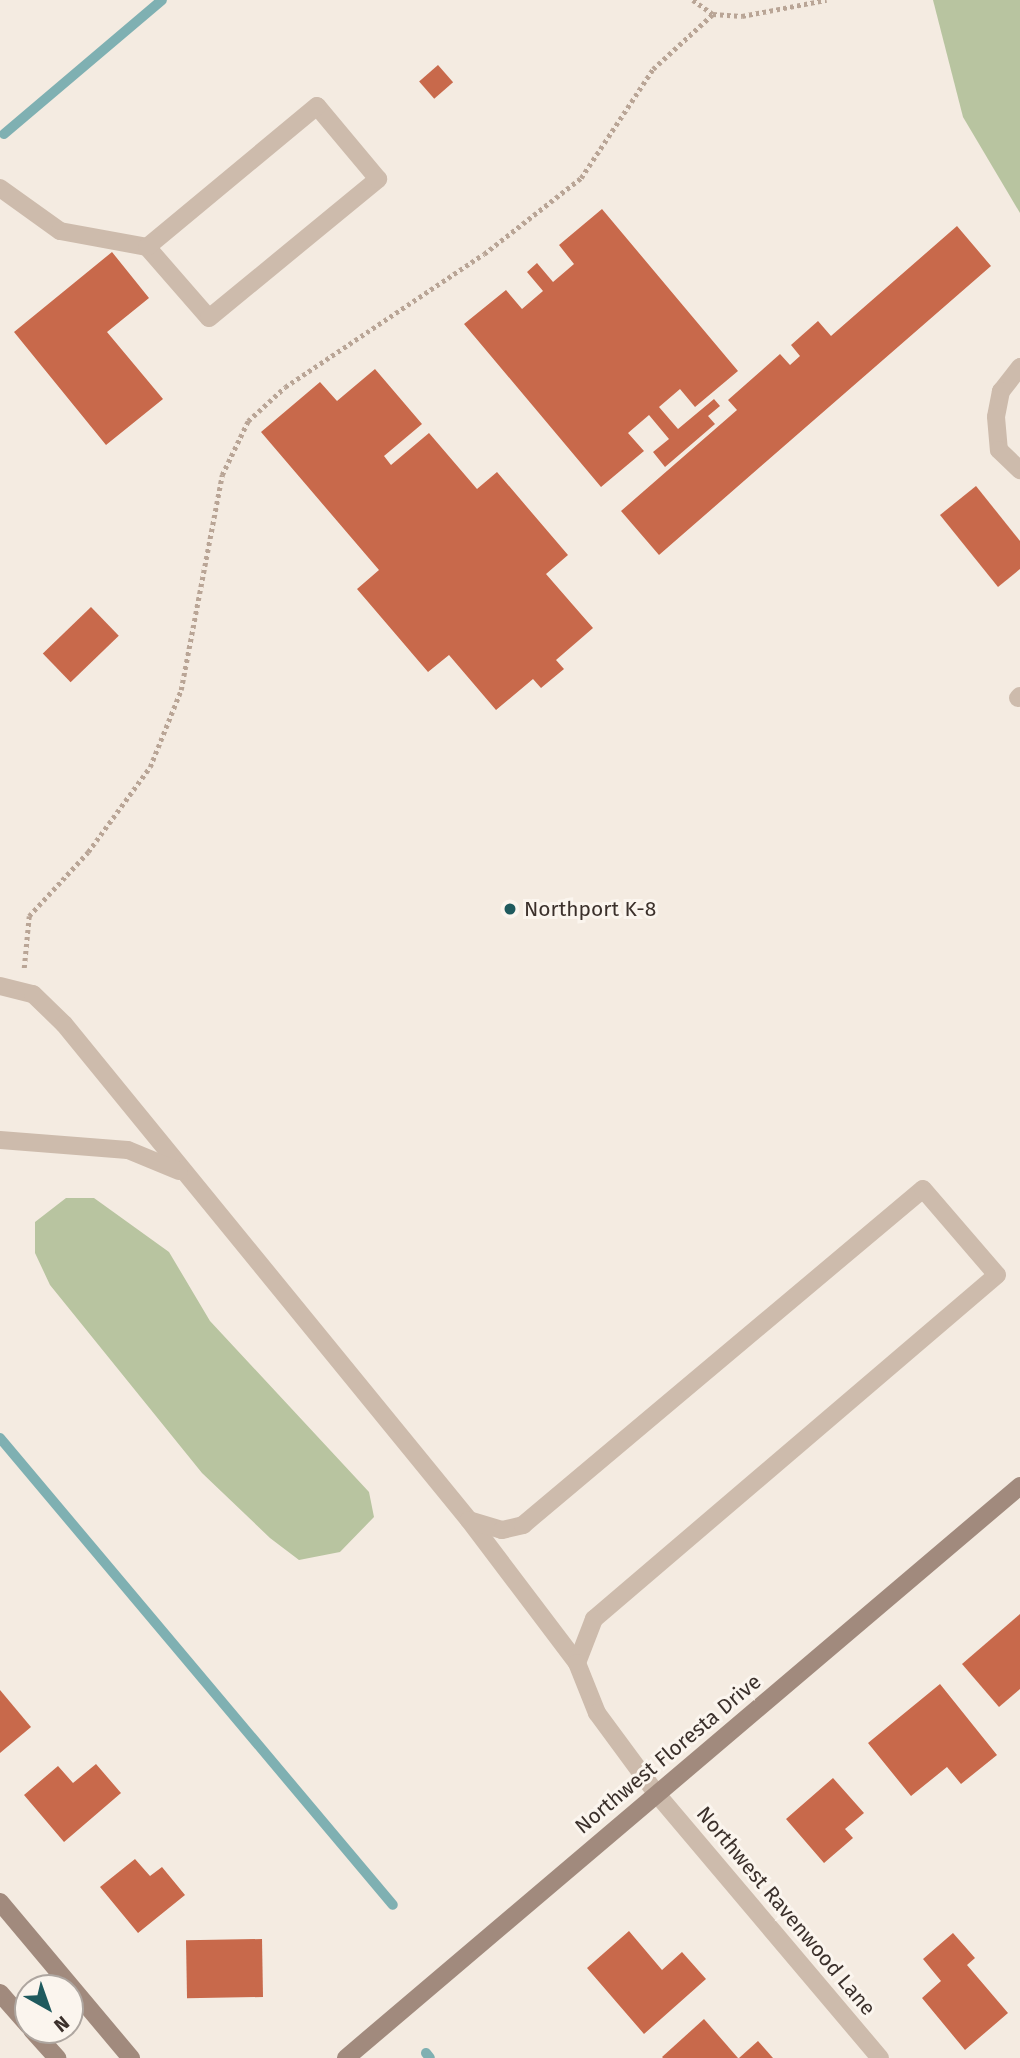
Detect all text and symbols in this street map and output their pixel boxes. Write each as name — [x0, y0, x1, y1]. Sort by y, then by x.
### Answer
place label: Northport K-8 — [524, 896, 656, 922]
marker: Northport K-8 — [502, 901, 518, 917]
street label: Northwest Floresta Drive — [570, 1669, 766, 1839]
street label: Northwest Ravenwood Lane — [691, 1801, 881, 2021]
north arrow — [14, 1974, 84, 2044]
text: N — [49, 2011, 74, 2037]

